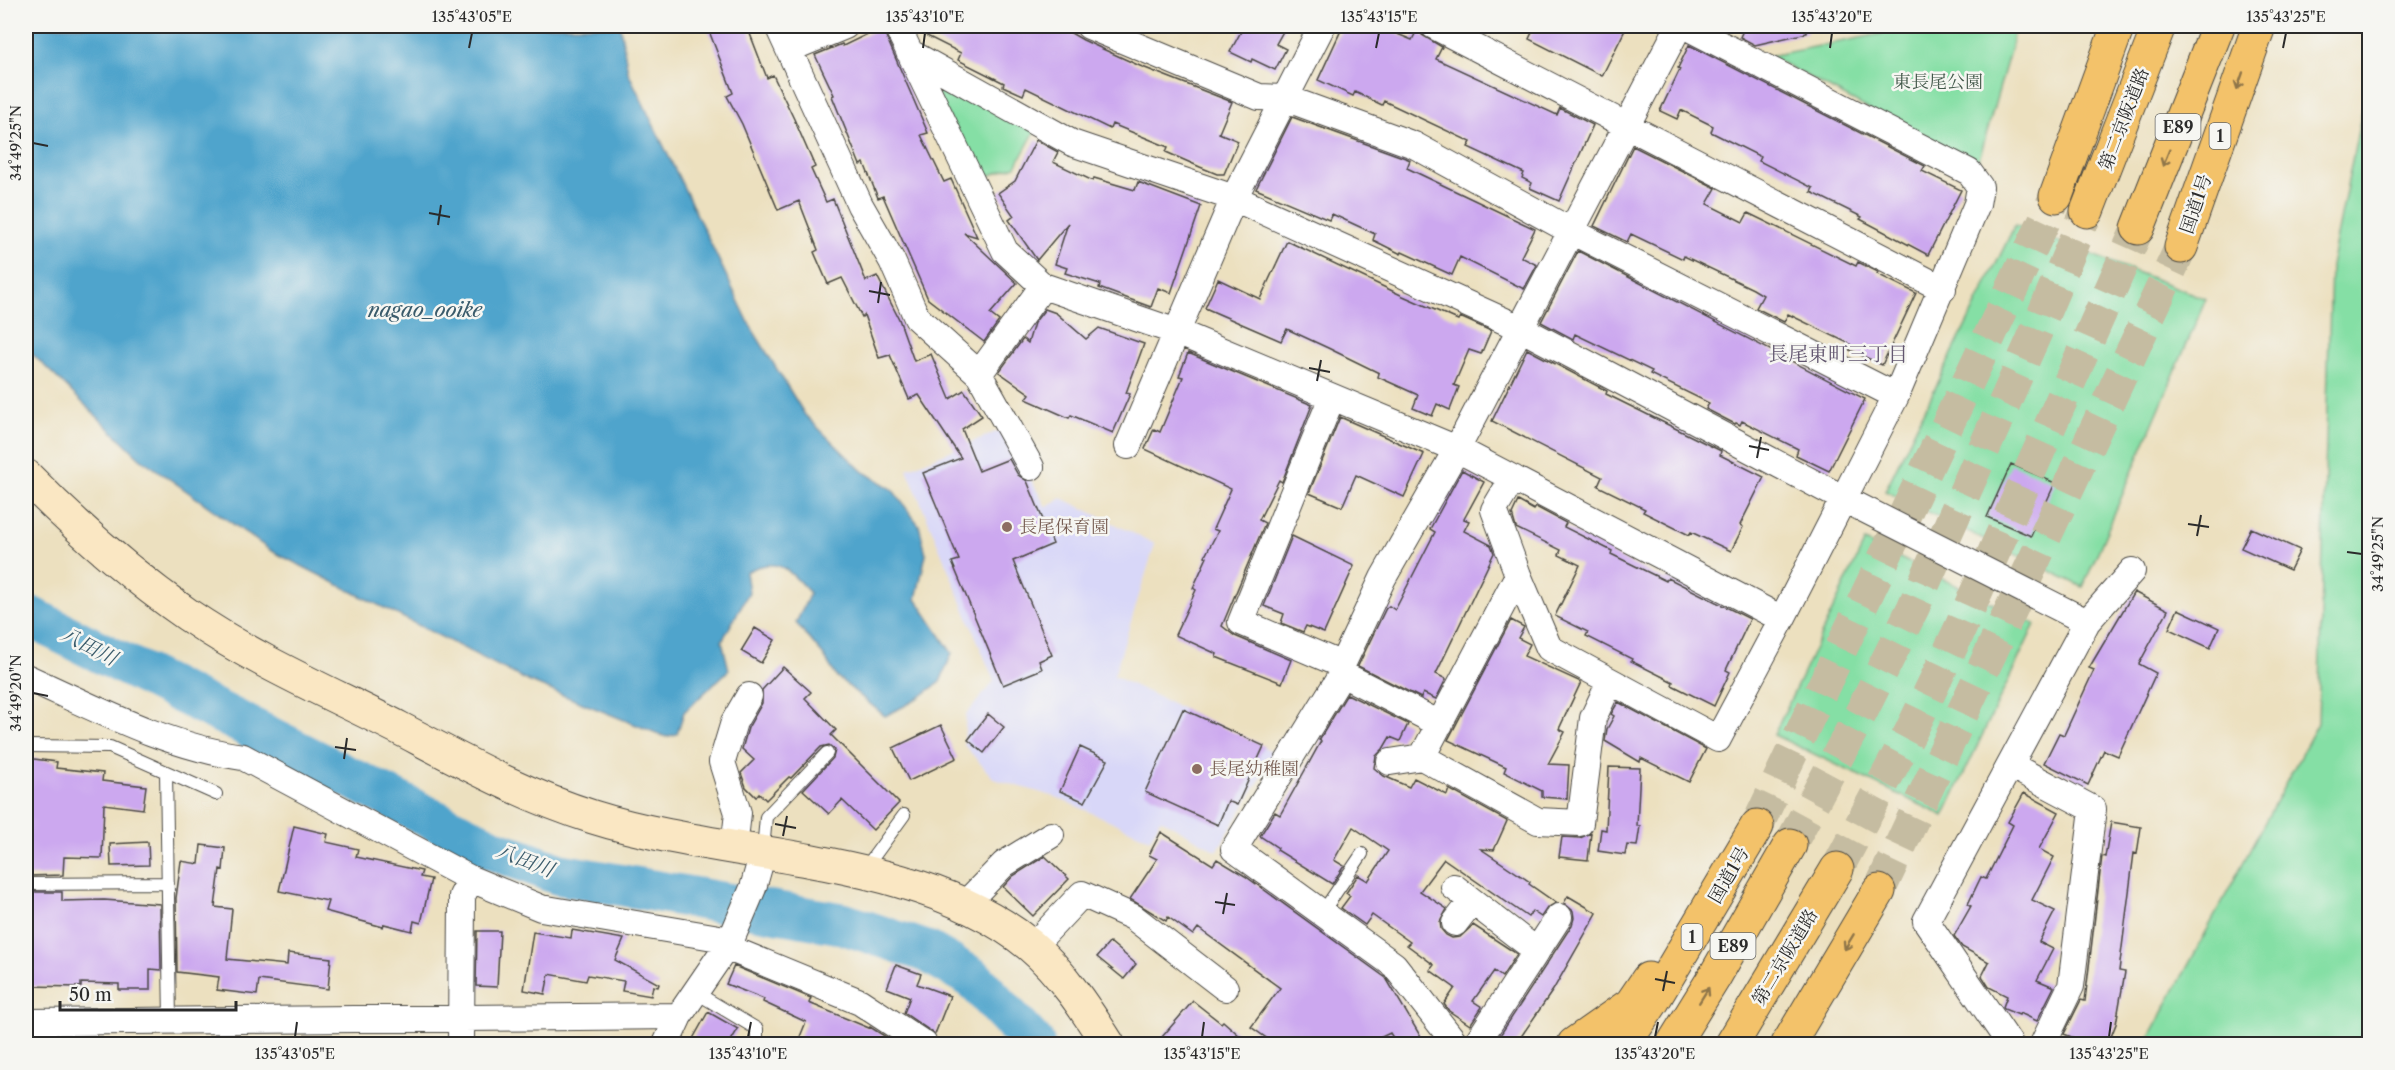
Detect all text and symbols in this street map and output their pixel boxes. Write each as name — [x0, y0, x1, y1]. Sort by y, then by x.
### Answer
text: 135°43'05"E — [432, 7, 512, 26]
text: 135°43'10"E — [886, 7, 964, 26]
text: 135°43'15"E — [1340, 7, 1418, 26]
text: 135°43'20"E — [1792, 7, 1872, 26]
text: 135°43'25"E — [2246, 7, 2326, 26]
street label: 第二京阪道路 — [2094, 65, 2154, 173]
park label: 東長尾公園 — [1893, 71, 1983, 93]
one-way arrow — [2233, 71, 2244, 90]
text: 34°49'25"N — [6, 105, 25, 181]
road number: E89 — [2156, 114, 2200, 140]
road number: 1 — [2210, 123, 2230, 149]
one-way arrow — [2160, 148, 2171, 167]
street label: 国道1号 — [2176, 171, 2216, 237]
water label: nagao_ooike — [367, 298, 483, 322]
district label: 長尾東町三丁目 — [1768, 342, 1908, 366]
place label: 長尾保育園 — [1019, 516, 1109, 538]
text: 34°49'25"N — [2368, 516, 2387, 592]
marker: 長尾保育園 — [1000, 520, 1014, 534]
water label: 八田川 — [57, 622, 123, 671]
text: 34°49'20"N — [6, 654, 25, 732]
place label: 長尾幼稚園 — [1209, 758, 1299, 780]
marker: 長尾幼稚園 — [1190, 762, 1204, 776]
water label: 八田川 — [493, 838, 559, 883]
street label: 国道1号 — [1704, 843, 1754, 907]
street label: 第二京阪道路 — [1748, 905, 1822, 1009]
road number: 1 — [1682, 924, 1702, 950]
road number: E89 — [1710, 933, 1756, 959]
one-way arrow — [1842, 933, 1854, 950]
scale bar — [60, 974, 236, 1012]
text: 50 m — [69, 984, 112, 1006]
one-way arrow — [1698, 987, 1710, 1004]
text: 135°43'05"E — [255, 1044, 335, 1063]
text: 135°43'10"E — [709, 1044, 787, 1063]
text: 135°43'15"E — [1163, 1044, 1241, 1063]
text: 135°43'20"E — [1615, 1044, 1695, 1063]
text: 135°43'25"E — [2069, 1044, 2149, 1063]

